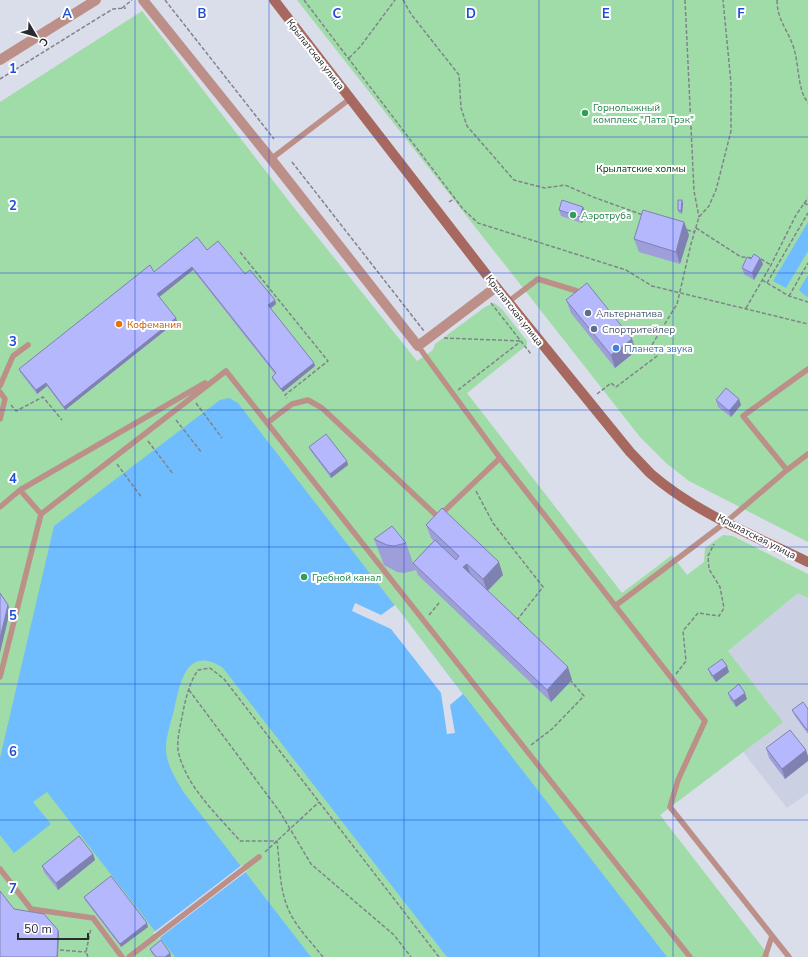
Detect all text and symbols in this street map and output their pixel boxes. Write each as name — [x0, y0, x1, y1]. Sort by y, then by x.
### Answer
text: A — [62, 5, 72, 23]
text: B — [198, 5, 207, 23]
text: C — [333, 5, 342, 23]
text: D — [466, 5, 476, 23]
text: E — [602, 5, 610, 23]
text: F — [737, 5, 745, 23]
north arrow — [16, 16, 56, 56]
street label: Крылатская улица — [283, 16, 347, 93]
text: С — [35, 34, 52, 50]
text: 1 — [9, 60, 17, 78]
place label: Горнолыжный комплекс "Лата Трэк" — [593, 101, 694, 127]
marker: Горнолыжный комплекс "Лата Трэк" — [580, 108, 590, 118]
park label: Крылатские холмы — [596, 162, 686, 176]
text: 2 — [9, 197, 17, 215]
place label: Аэротруба — [581, 209, 631, 223]
marker: Аэротруба — [568, 210, 578, 220]
street label: Крылатская улица — [482, 272, 546, 349]
place label: Альтернатива — [596, 307, 662, 321]
marker: Альтернатива — [583, 308, 593, 318]
place label: Кофемания — [127, 318, 181, 332]
marker: Кофемания — [114, 319, 124, 329]
place label: Спортритейлер — [602, 323, 675, 337]
marker: Спортритейлер — [589, 324, 599, 334]
text: 3 — [9, 333, 17, 351]
place label: Планета звука — [624, 342, 693, 356]
marker: Планета звука — [611, 343, 621, 353]
text: 4 — [9, 470, 17, 488]
street label: Крылатская улица — [715, 511, 798, 563]
place label: Гребной канал — [312, 571, 381, 585]
marker: Гребной канал — [299, 572, 309, 582]
text: 5 — [9, 607, 17, 625]
text: 6 — [9, 743, 17, 761]
text: 7 — [9, 880, 17, 898]
scale bar — [18, 915, 88, 941]
text: 50 m — [24, 921, 52, 937]

